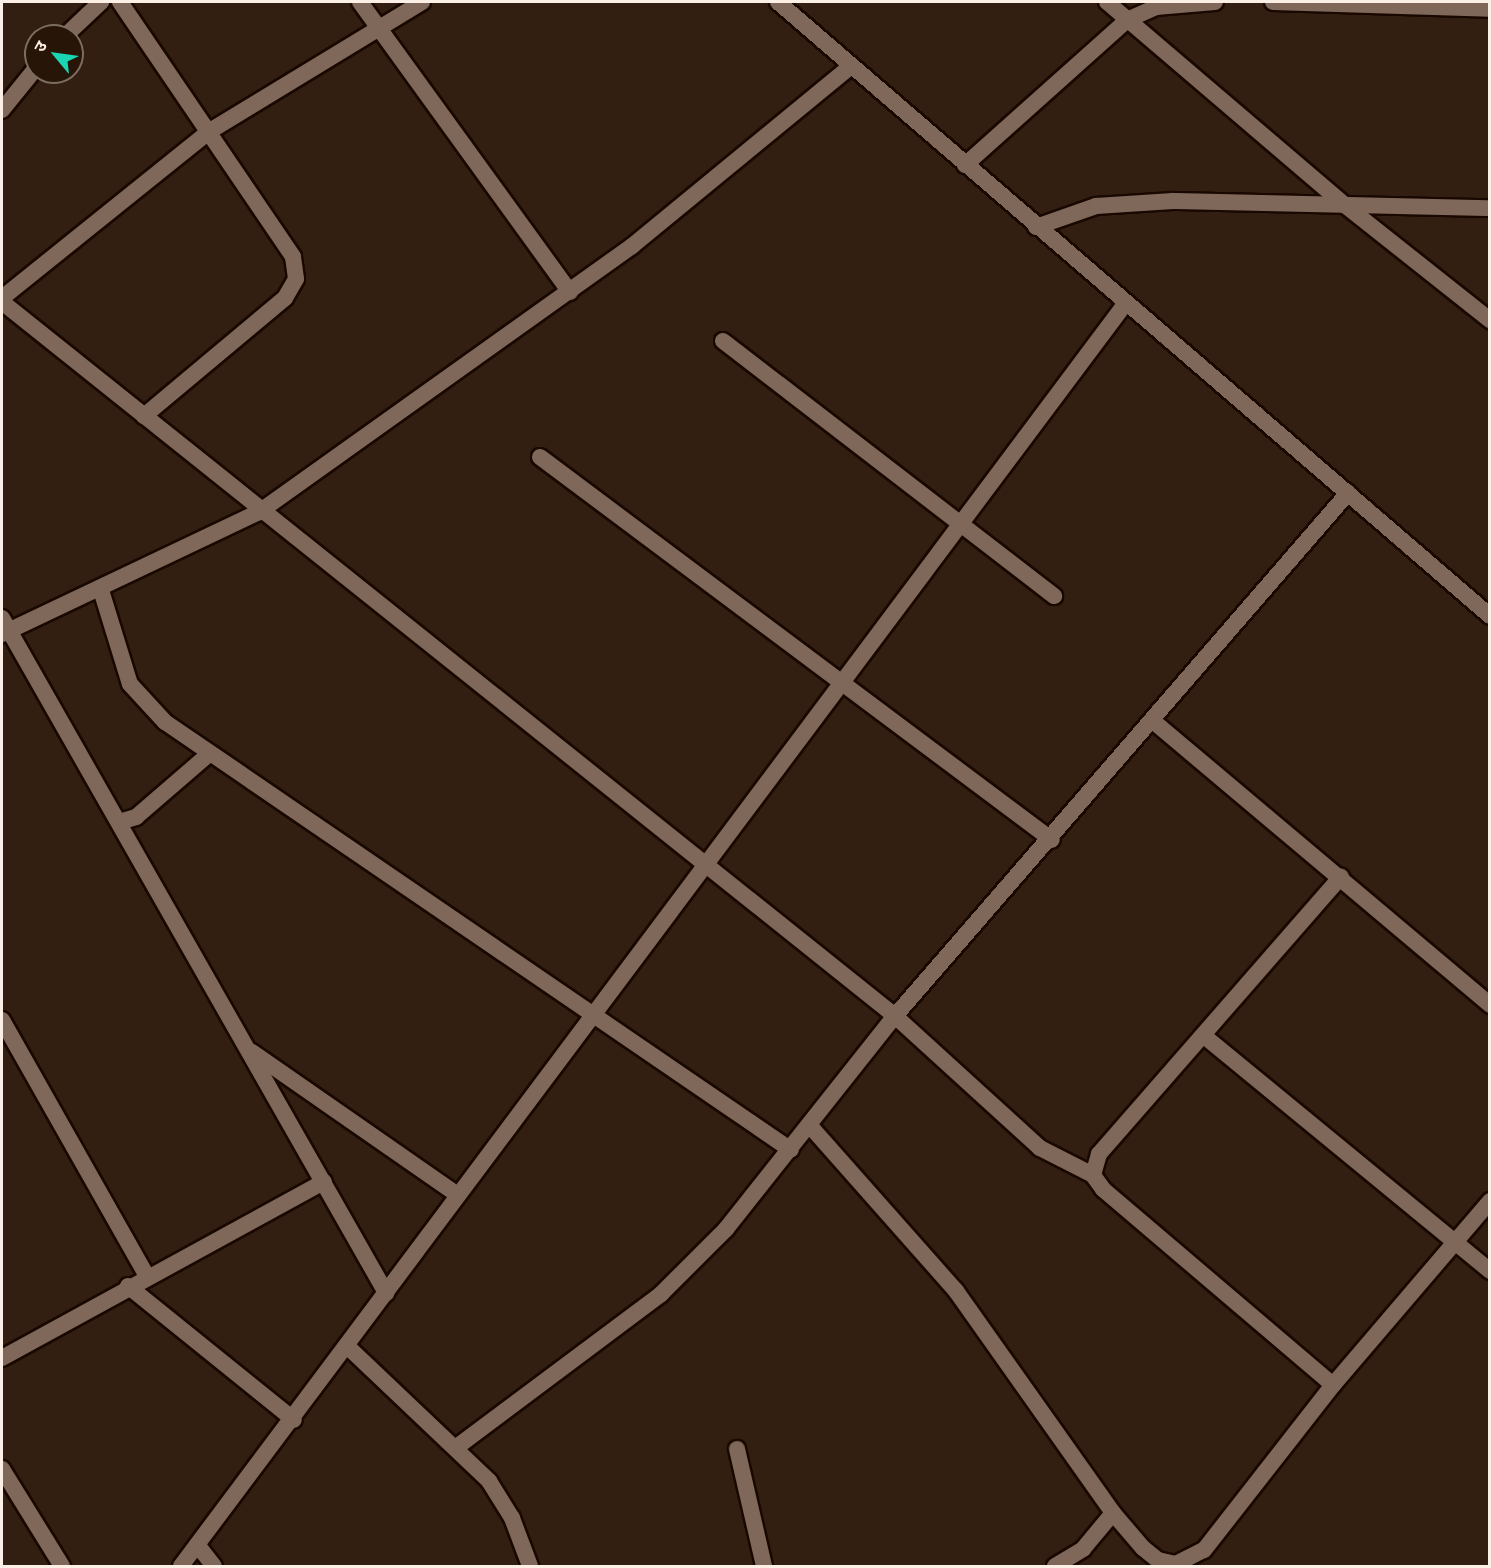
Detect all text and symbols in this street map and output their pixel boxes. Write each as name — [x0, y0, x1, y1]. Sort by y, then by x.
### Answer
north arrow — [24, 24, 84, 84]
text: उ — [29, 37, 51, 55]

